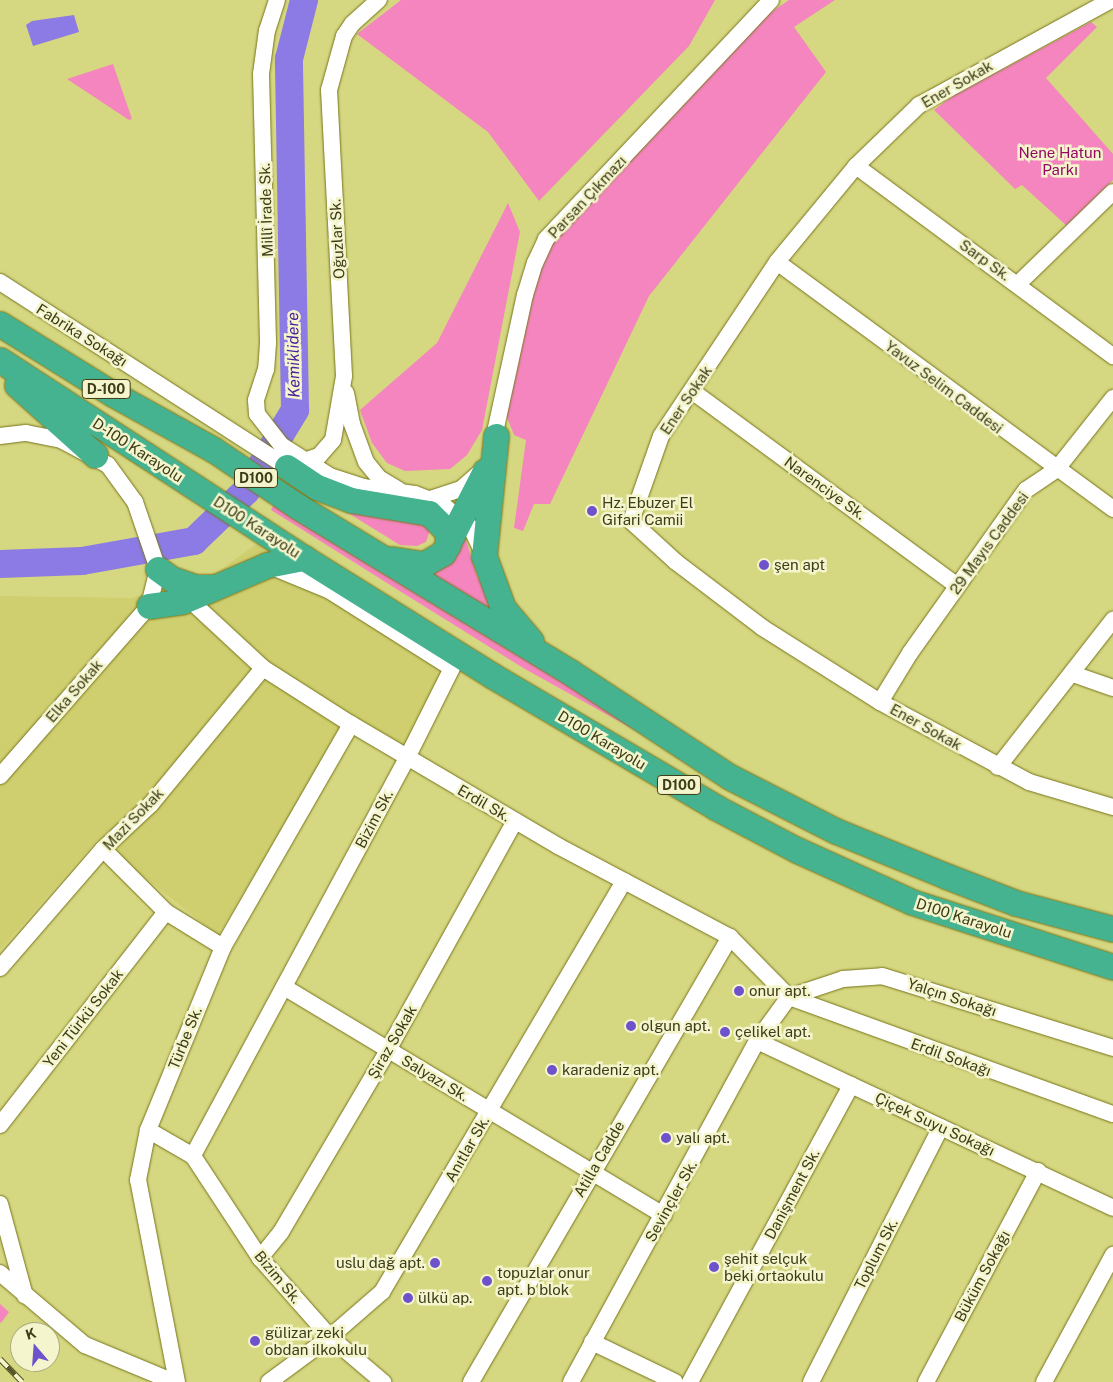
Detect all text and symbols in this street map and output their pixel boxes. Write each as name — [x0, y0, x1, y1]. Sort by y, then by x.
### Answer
street label: Ener Sokak — [918, 56, 996, 112]
park label: Nene Hatun Parkı — [1018, 143, 1102, 178]
street label: Parsan Çıkmazı — [544, 152, 630, 242]
street label: Millî İrade Sk. — [255, 163, 277, 257]
street label: Oğuzlar Sk. — [326, 199, 348, 279]
street label: Sarp Sk. — [956, 236, 1014, 284]
street label: Fabrika Sokağı — [33, 300, 131, 370]
water label: Kemiklidere — [284, 312, 304, 398]
street label: Yavuz Selim Caddesi — [882, 337, 1006, 437]
street label: Ener Sokak — [656, 362, 716, 438]
road number: D-100 — [81, 378, 131, 400]
street label: D-100 Karayolu — [89, 414, 187, 486]
street label: Narenciye Sk. — [781, 452, 869, 524]
road number: D100 — [234, 466, 278, 489]
street label: 29 Mayıs Caddesi — [946, 488, 1032, 598]
street label: D100 Karayolu — [210, 492, 304, 562]
place label: Hz. Ebuzer El Gifari Camii — [602, 493, 693, 528]
marker: Hz. Ebuzer El Gifari Camii — [586, 505, 598, 517]
place label: şen apt — [774, 556, 825, 574]
marker: şen apt — [758, 559, 770, 571]
street label: Elka Sokak — [42, 656, 106, 726]
street label: Ener Sokak — [887, 700, 965, 754]
street label: D100 Karayolu — [555, 707, 649, 773]
road number: D100 — [656, 774, 702, 796]
street label: Erdil Sk. — [454, 781, 514, 825]
street label: Mazi Sokak — [99, 784, 167, 854]
street label: Bizim Sk. — [351, 787, 397, 851]
street label: D100 Karayolu — [914, 894, 1014, 942]
street label: Yeni Türkü Sokak — [39, 965, 127, 1071]
street label: Yalçın Sokağı — [905, 974, 999, 1020]
place label: onur apt. — [749, 982, 811, 1000]
marker: onur apt. — [733, 985, 745, 997]
street label: Şiraz Sokak — [364, 1002, 420, 1082]
street label: Türbe Sk. — [164, 1004, 206, 1072]
place label: olgun apt. — [641, 1017, 711, 1035]
marker: olgun apt. — [625, 1020, 637, 1032]
place label: çelikel apt. — [735, 1023, 811, 1041]
marker: çelikel apt. — [719, 1026, 731, 1038]
street label: Erdil Sokağı — [908, 1034, 994, 1080]
street label: Salyazı Sk. — [398, 1051, 472, 1105]
place label: karadeniz apt. — [562, 1061, 659, 1079]
marker: karadeniz apt. — [546, 1064, 558, 1076]
street label: Çiçek Suyu Sokağı — [872, 1088, 998, 1160]
street label: Anıtlar Sk. — [441, 1113, 493, 1185]
street label: Atilla Cadde — [570, 1118, 628, 1200]
place label: yalı apt. — [676, 1129, 730, 1147]
marker: yalı apt. — [660, 1132, 672, 1144]
street label: Danişment Sk. — [761, 1146, 823, 1242]
street label: Sevinçler Sk. — [641, 1157, 701, 1245]
street label: Toplum Sk. — [851, 1216, 901, 1292]
street label: Büküm Sokağı — [950, 1227, 1014, 1325]
street label: Bizim Sk. — [251, 1247, 305, 1307]
place label: şehit selçuk beki ortaokulu — [724, 1249, 824, 1284]
place label: uslu dağ apt. — [336, 1254, 425, 1272]
marker: uslu dağ apt. — [429, 1257, 441, 1269]
marker: şehit selçuk beki ortaokulu — [708, 1261, 720, 1273]
place label: topuzlar onur apt. b blok — [497, 1263, 590, 1298]
marker: topuzlar onur apt. b blok — [481, 1275, 493, 1287]
place label: ülkü ap. — [418, 1289, 472, 1307]
marker: ülkü ap. — [402, 1292, 414, 1304]
north arrow — [10, 1322, 60, 1372]
place label: gülizar zeki obdan ilkokulu — [265, 1323, 367, 1358]
text: K — [23, 1325, 38, 1343]
marker: gülizar zeki obdan ilkokulu — [249, 1335, 261, 1347]

